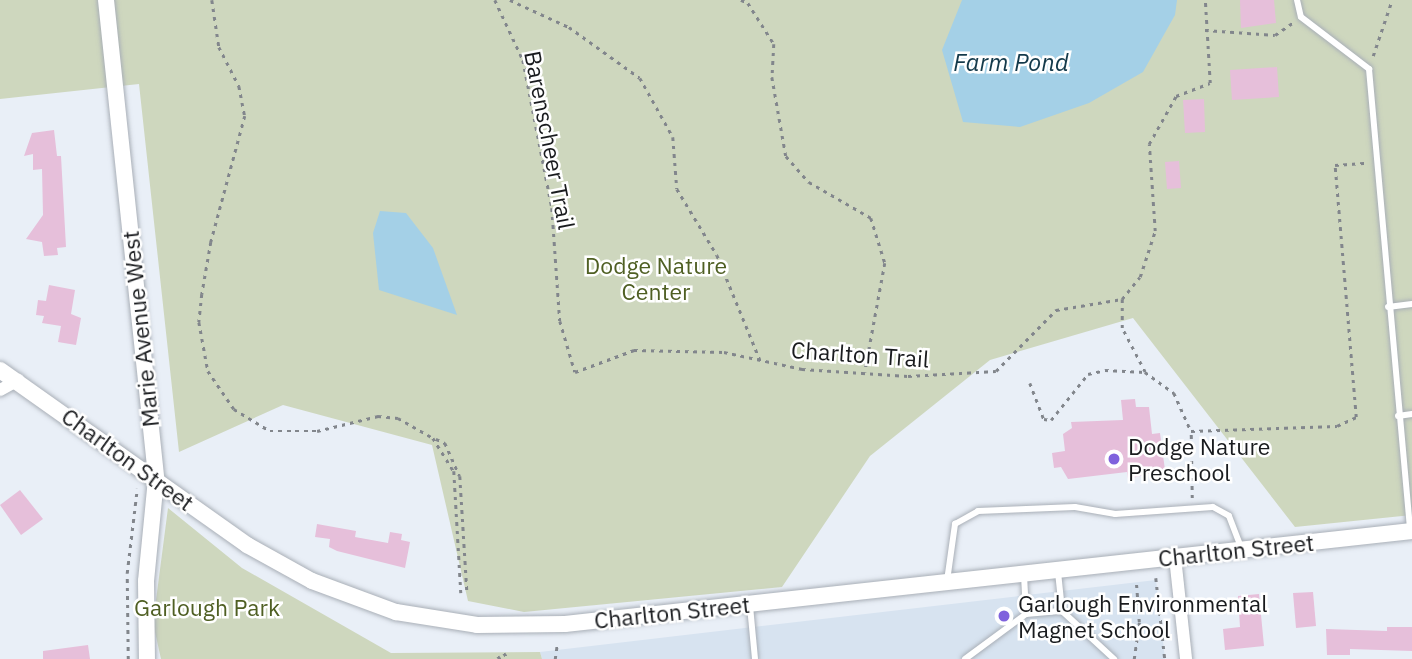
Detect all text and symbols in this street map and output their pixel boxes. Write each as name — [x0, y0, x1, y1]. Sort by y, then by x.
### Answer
street label: Barenscheer Trail — [519, 49, 581, 231]
water label: Farm Pond — [953, 49, 1069, 77]
street label: Marie Avenue West — [116, 229, 164, 429]
park label: Dodge Nature Center — [585, 251, 727, 305]
street label: Charlton Trail — [790, 335, 930, 373]
street label: Charlton Street — [57, 402, 199, 516]
place label: Dodge Nature Preschool — [1128, 432, 1270, 486]
marker: Dodge Nature Preschool — [1106, 451, 1122, 467]
street label: Charlton Street — [1157, 528, 1315, 572]
place label: Garlough Environmental Magnet School — [1018, 589, 1268, 643]
street label: Charlton Street — [593, 590, 751, 634]
park label: Garlough Park — [134, 593, 280, 621]
marker: Garlough Environmental Magnet School — [996, 608, 1012, 624]

